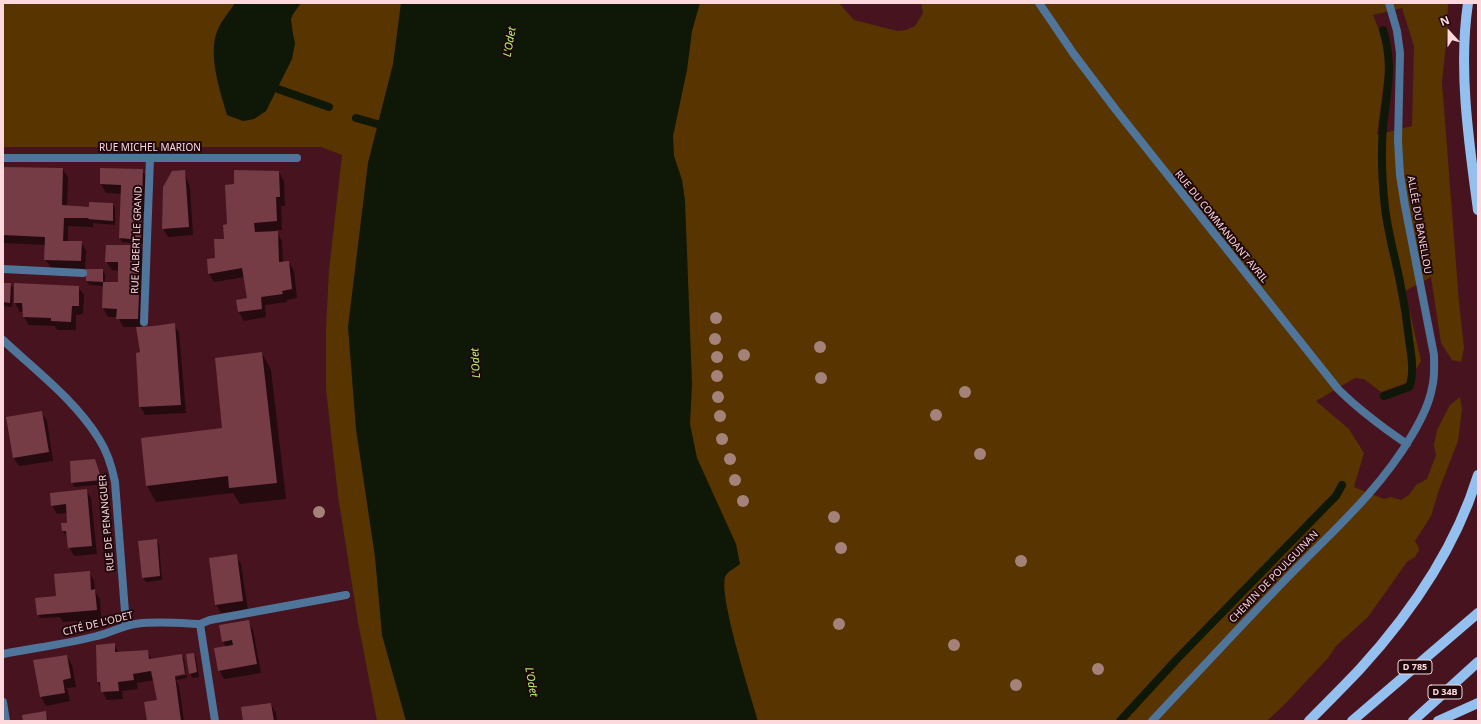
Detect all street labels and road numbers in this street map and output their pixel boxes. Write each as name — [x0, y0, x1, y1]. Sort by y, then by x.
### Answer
street label: RUE MICHEL MARION — [99, 142, 201, 154]
street label: RUE DU COMMANDANT AVRIL — [1172, 168, 1270, 286]
street label: ALLÉE DU BANELLOU — [1404, 175, 1434, 275]
street label: RUE ALBERT LE GRAND — [129, 186, 145, 294]
street label: RUE DE PENANGUER — [97, 474, 117, 572]
street label: CHEMIN DE POULGUINAN — [1227, 529, 1321, 625]
street label: CITÉ DE L'ODET — [62, 609, 134, 639]
road number: D 785 — [1398, 660, 1432, 674]
road number: D 34B — [1428, 685, 1462, 699]

